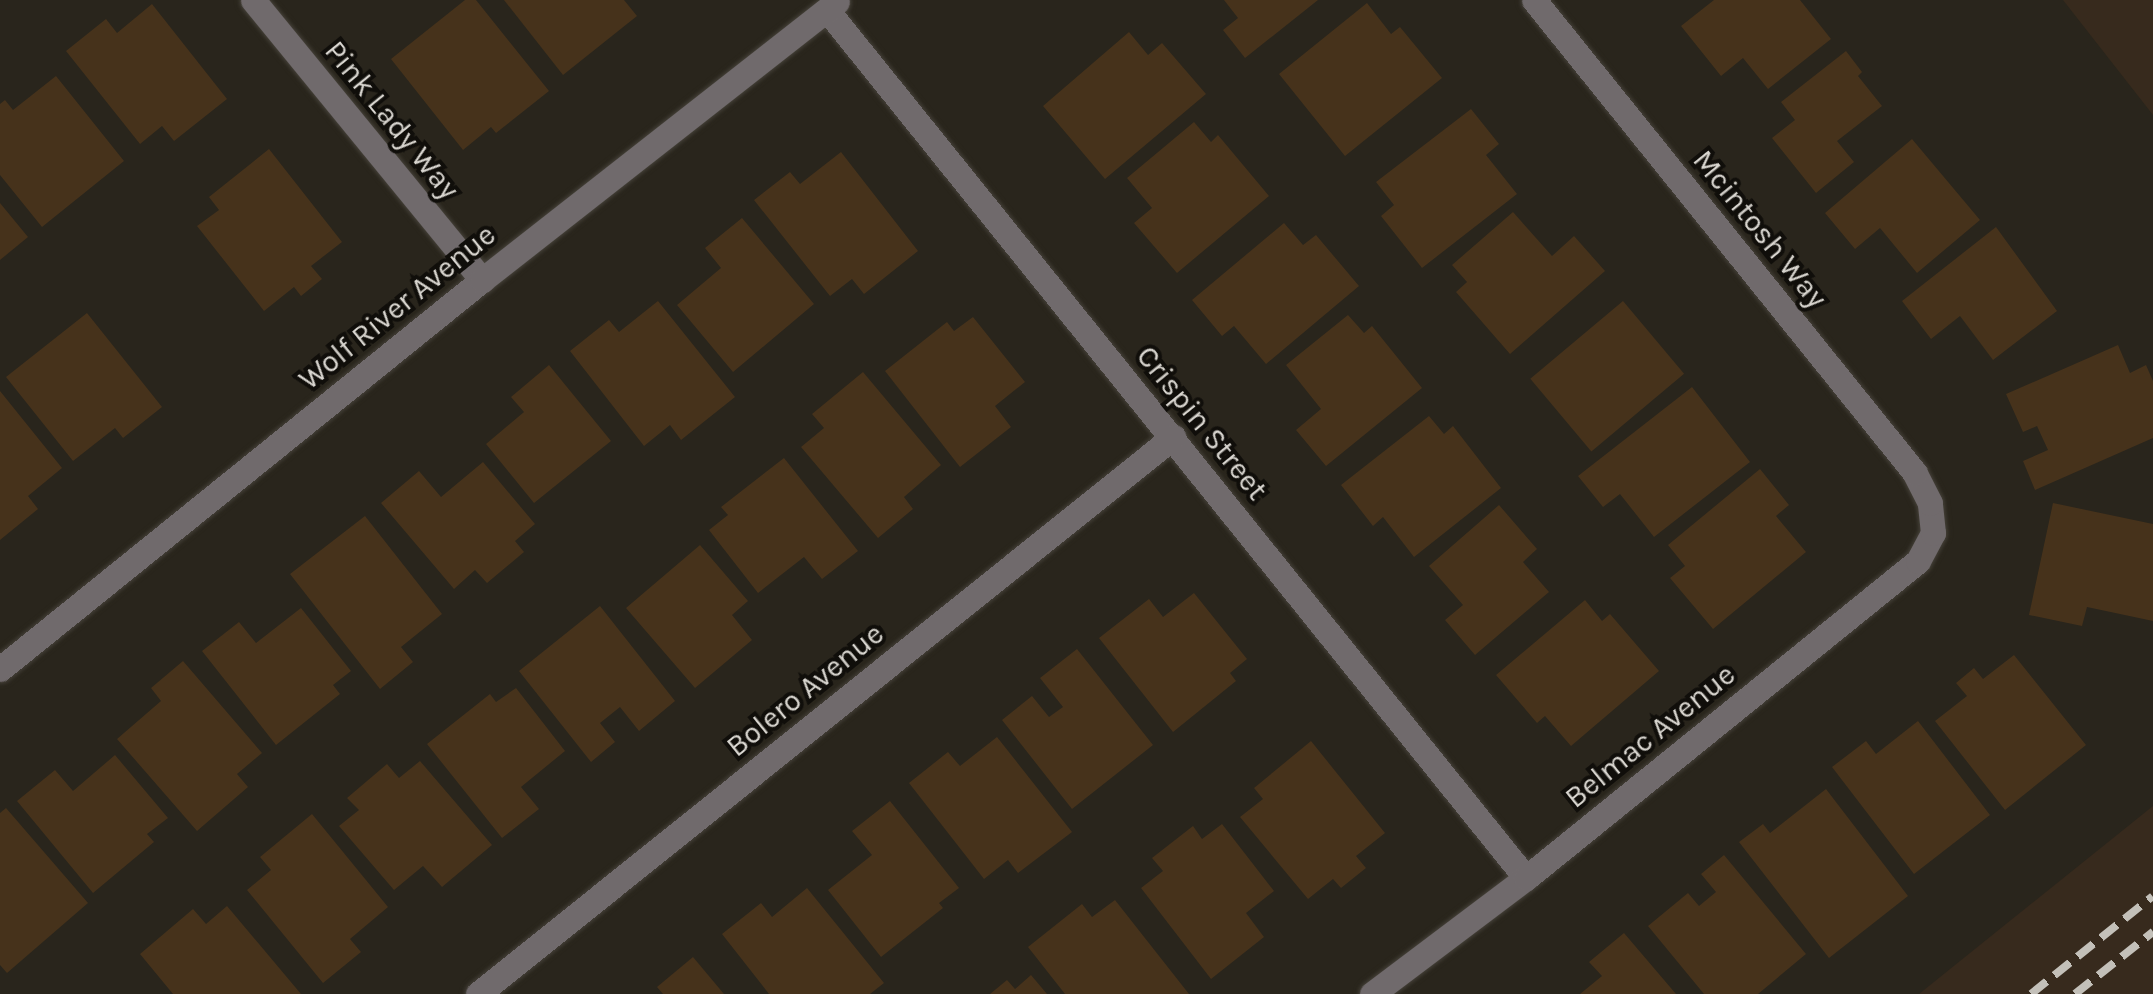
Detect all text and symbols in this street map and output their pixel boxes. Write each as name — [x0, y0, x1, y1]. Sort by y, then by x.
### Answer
street label: Pink Lady Way — [317, 34, 467, 206]
street label: Mcintosh Way — [1685, 143, 1835, 315]
street label: Wolf River Avenue — [291, 217, 503, 397]
street label: Crispin Street — [1129, 339, 1275, 507]
street label: Bolero Avenue — [719, 616, 891, 764]
street label: Belmac Avenue — [1558, 656, 1742, 816]

